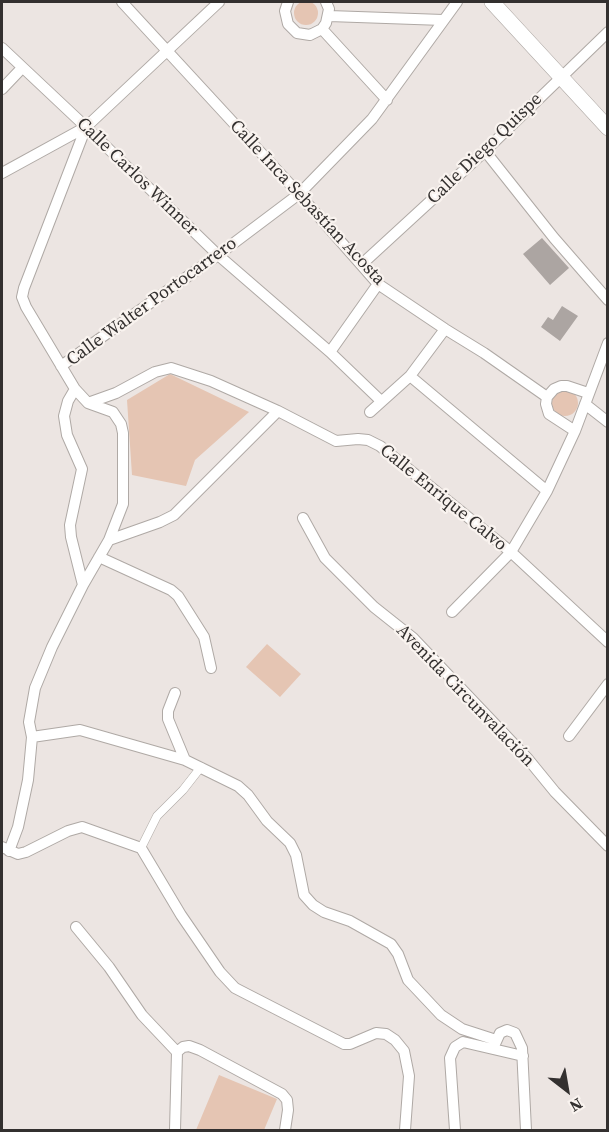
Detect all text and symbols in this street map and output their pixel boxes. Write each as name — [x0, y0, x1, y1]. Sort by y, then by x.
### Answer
street label: Calle Diego Quispe — [423, 89, 547, 209]
street label: Calle Carlos Winner — [72, 113, 202, 241]
street label: Calle Inca Sebastían Acosta — [225, 116, 389, 290]
street label: Calle Walter Portocarrero — [63, 233, 241, 371]
street label: Calle Enrique Calvo — [375, 440, 511, 556]
street label: Avenida Circunvalación — [391, 620, 539, 772]
north arrow — [537, 1060, 597, 1120]
text: N — [566, 1093, 587, 1118]

